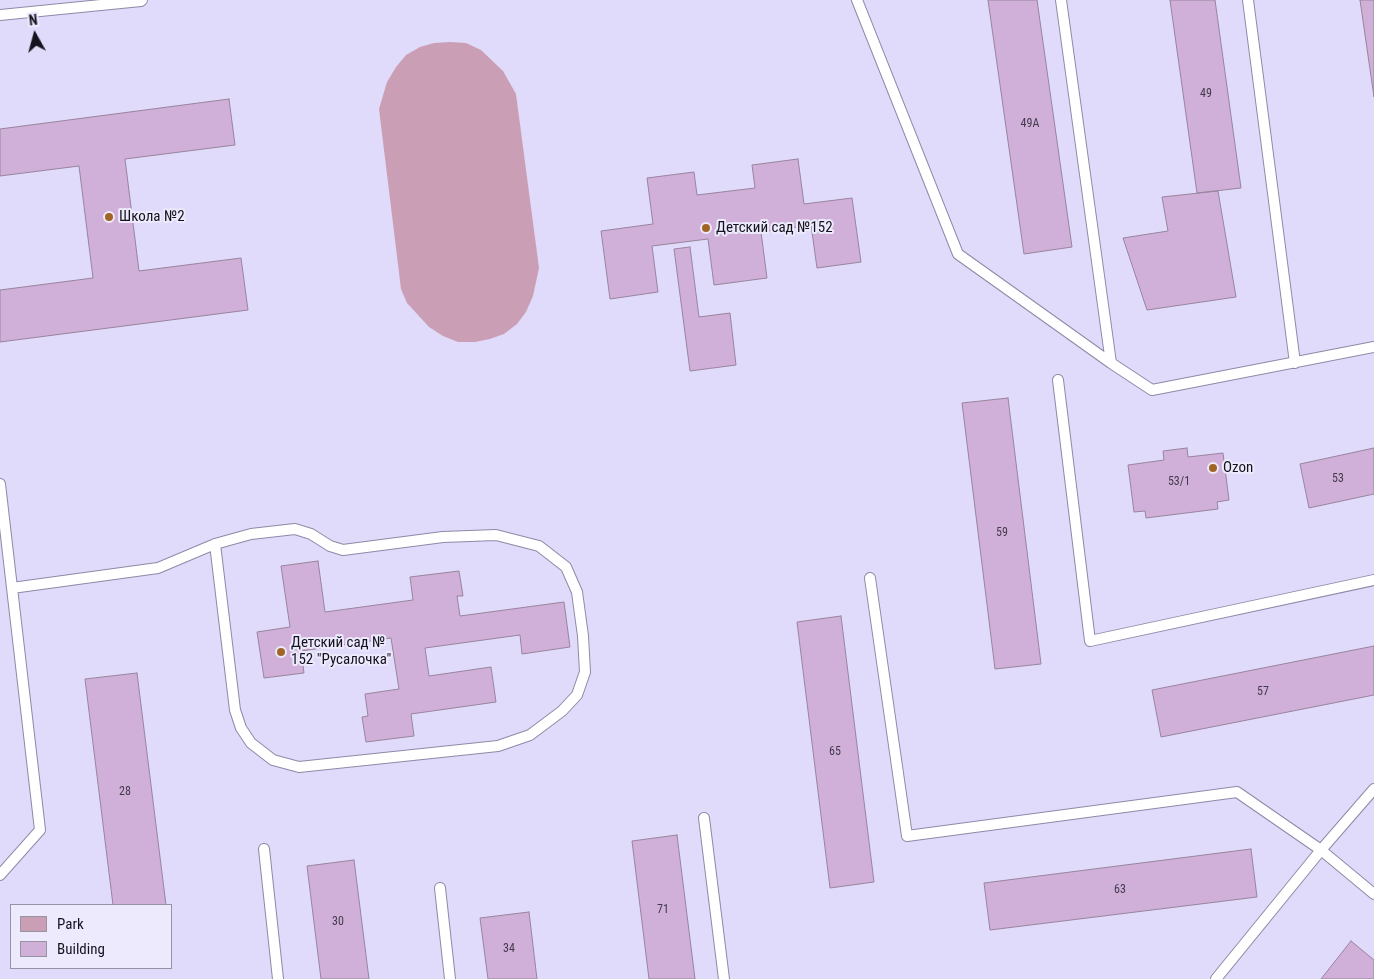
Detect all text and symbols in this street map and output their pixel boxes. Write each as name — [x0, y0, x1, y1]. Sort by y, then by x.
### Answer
north arrow — [10, 10, 60, 60]
text: N — [28, 12, 38, 29]
house number: 49 — [1200, 87, 1212, 101]
house number: 49А — [1021, 117, 1039, 131]
place label: Школа №2 — [119, 208, 185, 226]
marker: Школа №2 — [103, 211, 115, 223]
place label: Детский сад №152 — [716, 219, 833, 237]
marker: Детский сад №152 — [700, 222, 712, 234]
place label: Ozon — [1223, 459, 1253, 477]
marker: Ozon — [1207, 462, 1219, 474]
house number: 53 — [1332, 472, 1344, 486]
house number: 53/1 — [1168, 475, 1190, 489]
house number: 59 — [996, 526, 1008, 540]
place label: Детский сад № 152 "Русалочка" — [291, 634, 391, 669]
marker: Детский сад № 152 "Русалочка" — [275, 646, 287, 658]
house number: 57 — [1257, 685, 1269, 699]
house number: 65 — [829, 745, 841, 759]
house number: 28 — [119, 785, 131, 799]
house number: 63 — [1114, 883, 1126, 897]
house number: 71 — [657, 903, 669, 917]
legend — [10, 904, 172, 969]
text: Park — [57, 915, 84, 933]
house number: 30 — [332, 915, 344, 929]
text: Building — [57, 940, 105, 958]
house number: 34 — [503, 942, 515, 956]

